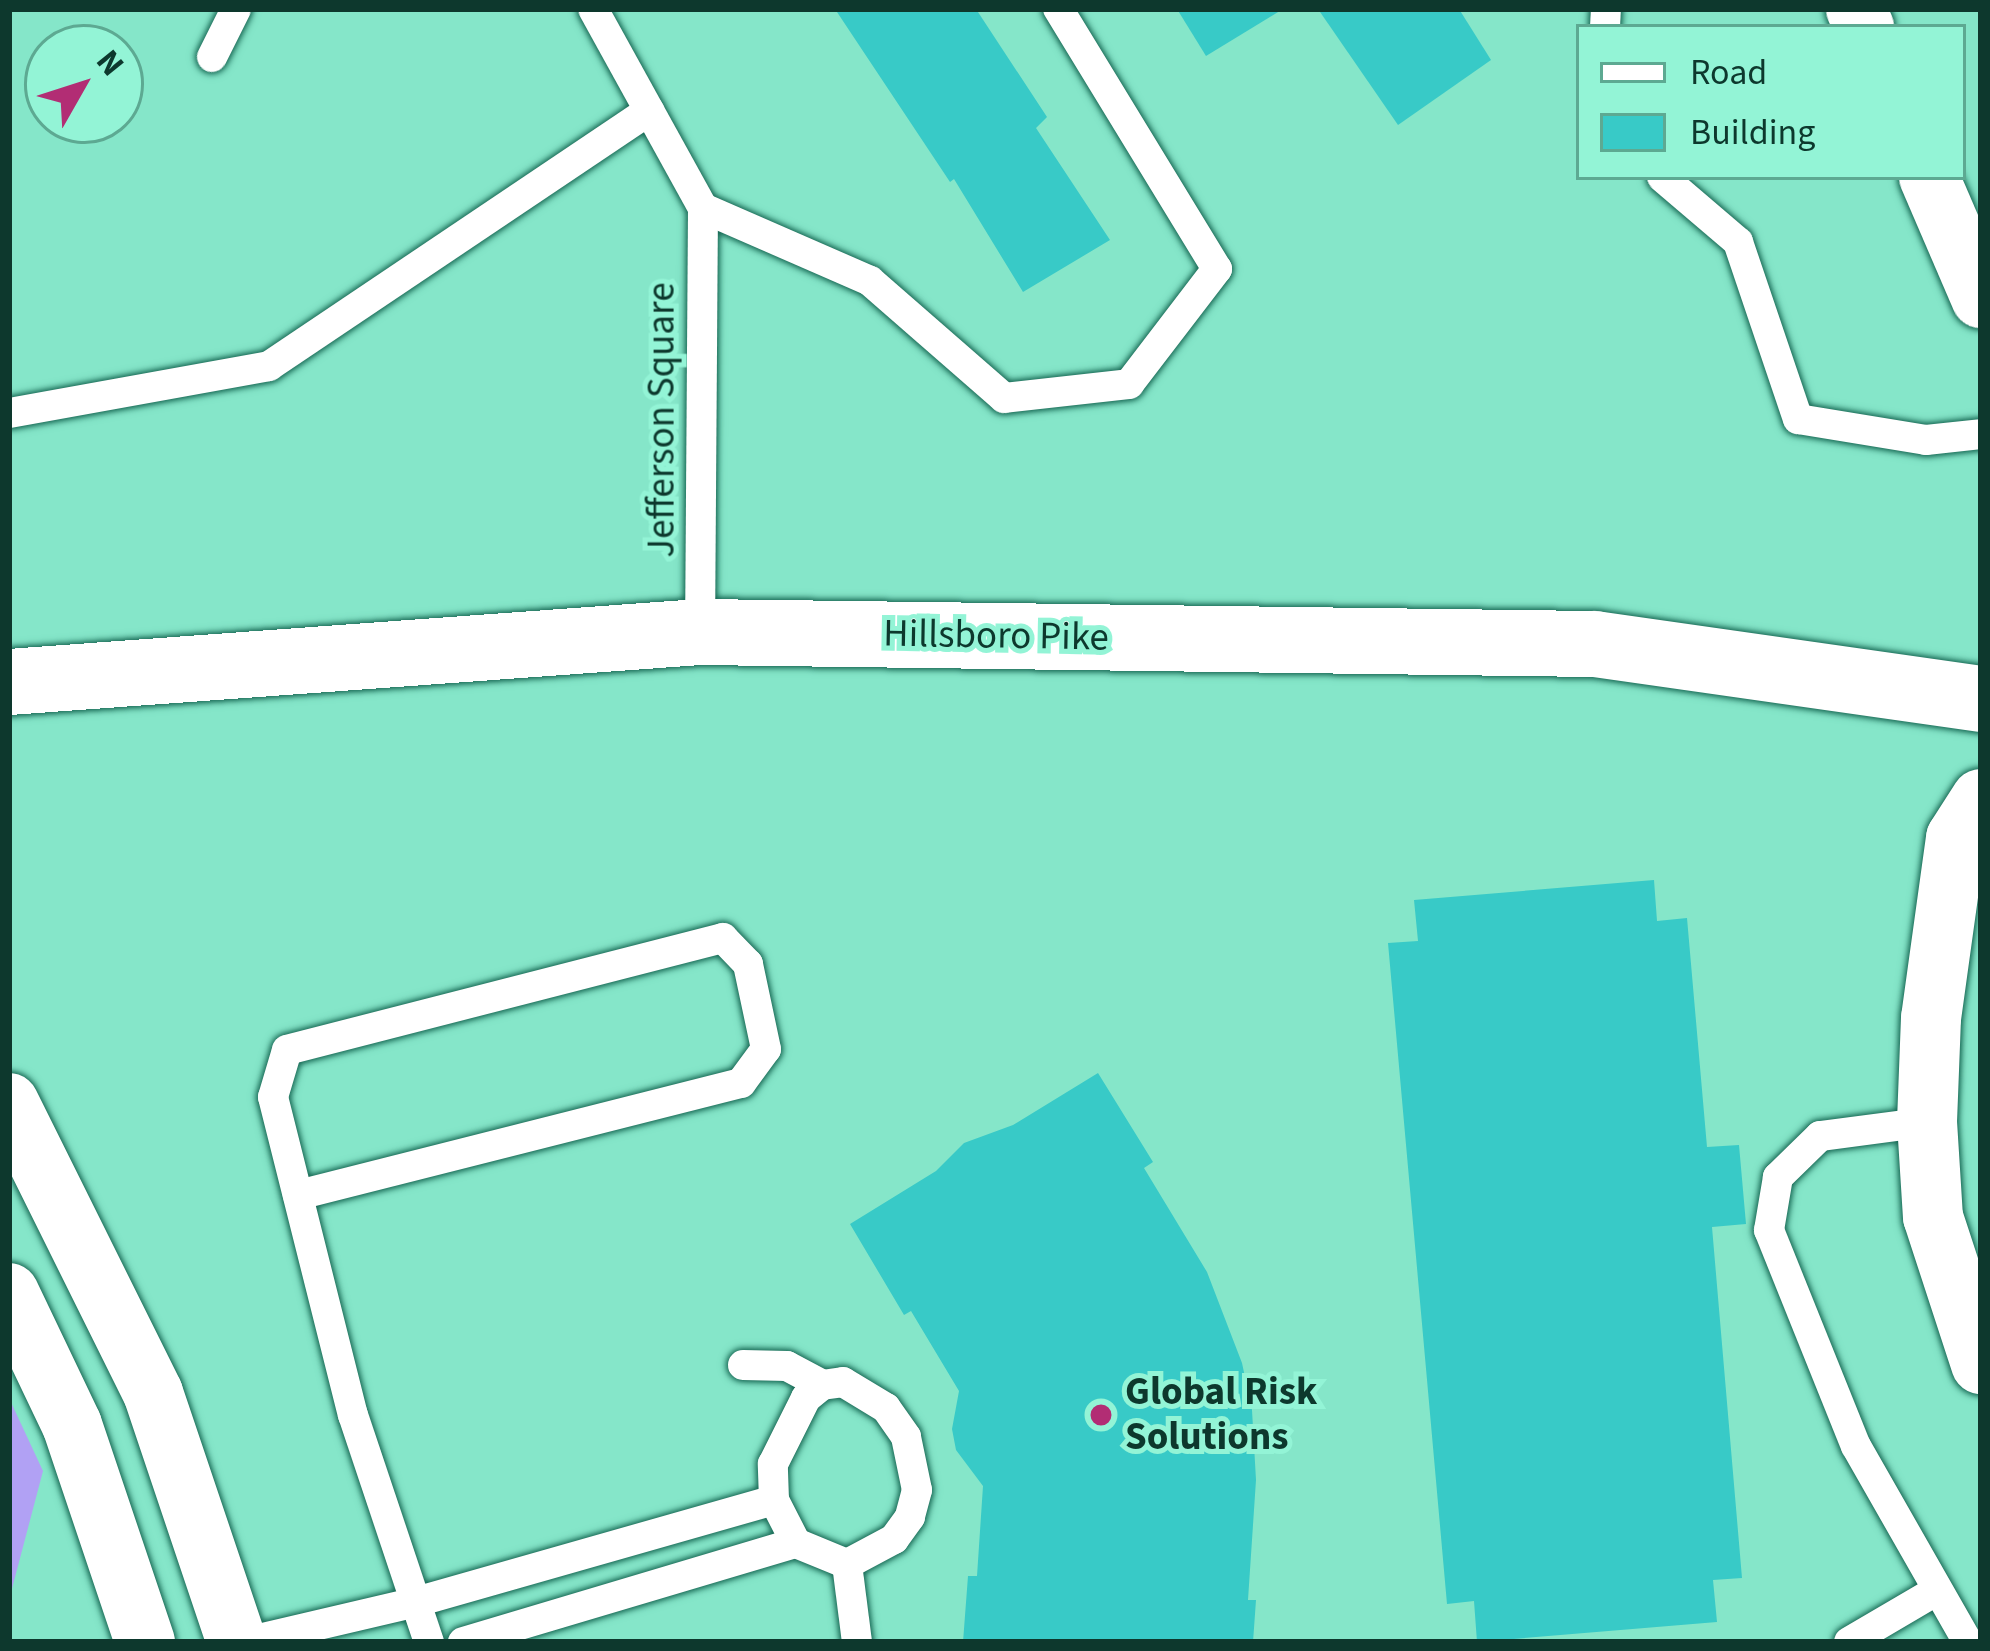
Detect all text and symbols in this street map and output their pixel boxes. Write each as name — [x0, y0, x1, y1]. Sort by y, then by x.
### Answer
north arrow — [24, 24, 144, 144]
legend — [1576, 24, 1966, 180]
text: N — [85, 40, 135, 86]
text: Road — [1690, 47, 1767, 98]
text: Building — [1690, 107, 1815, 158]
street label: Jefferson Square — [639, 282, 685, 558]
street label: Hillsboro Pike — [883, 611, 1109, 661]
place label: Global Risk Solutions — [1125, 1370, 1317, 1461]
marker: Global Risk Solutions — [1088, 1402, 1114, 1428]

